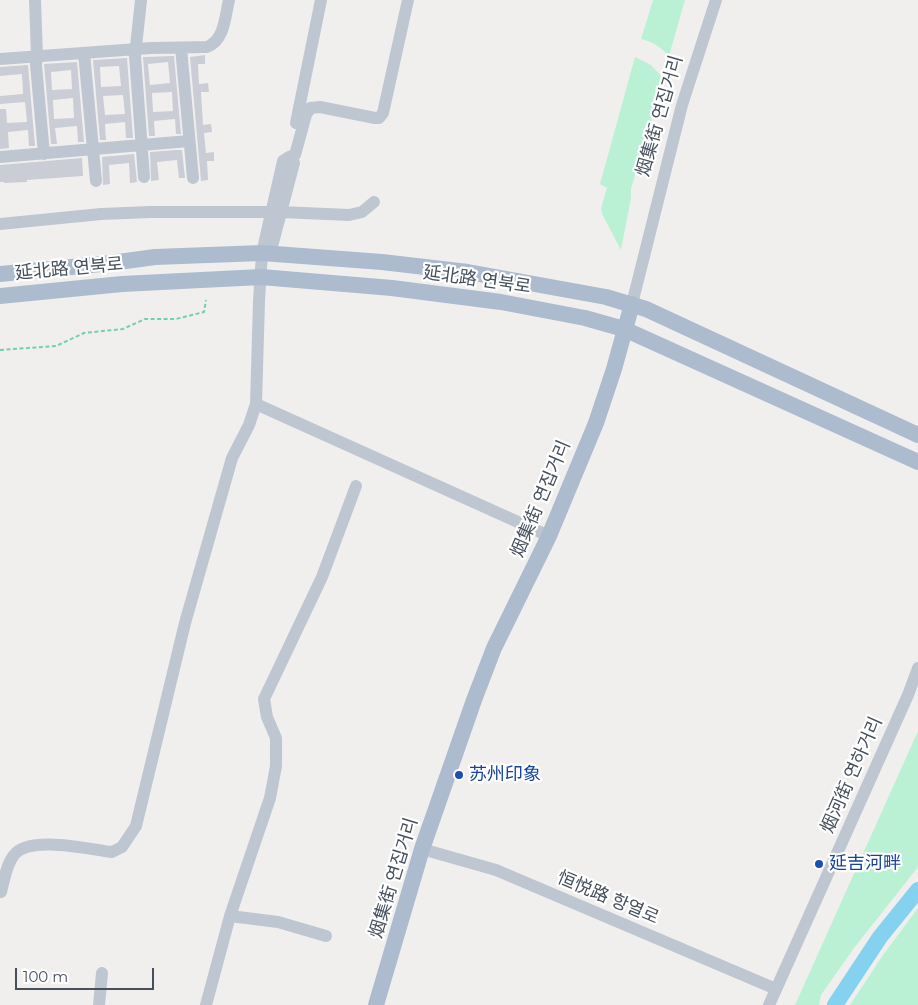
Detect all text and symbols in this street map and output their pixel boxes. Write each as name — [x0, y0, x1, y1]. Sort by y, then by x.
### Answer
street label: 烟集街 연집거리 — [632, 53, 688, 179]
street label: 延北路 연북로 — [14, 254, 124, 284]
street label: 延北路 연북로 — [422, 262, 532, 298]
street label: 烟集街 연집거리 — [507, 437, 575, 561]
street label: 烟河街 연하거리 — [817, 714, 887, 836]
place label: 苏州印象 — [469, 764, 541, 786]
marker: 苏州印象 — [453, 769, 465, 781]
street label: 烟集街 연집거리 — [365, 815, 423, 941]
place label: 延吉河畔 — [829, 853, 901, 875]
marker: 延吉河畔 — [813, 858, 825, 870]
street label: 恒悦路 항열로 — [554, 867, 662, 929]
scale bar — [18, 958, 156, 990]
text: 100 m — [23, 967, 68, 986]

